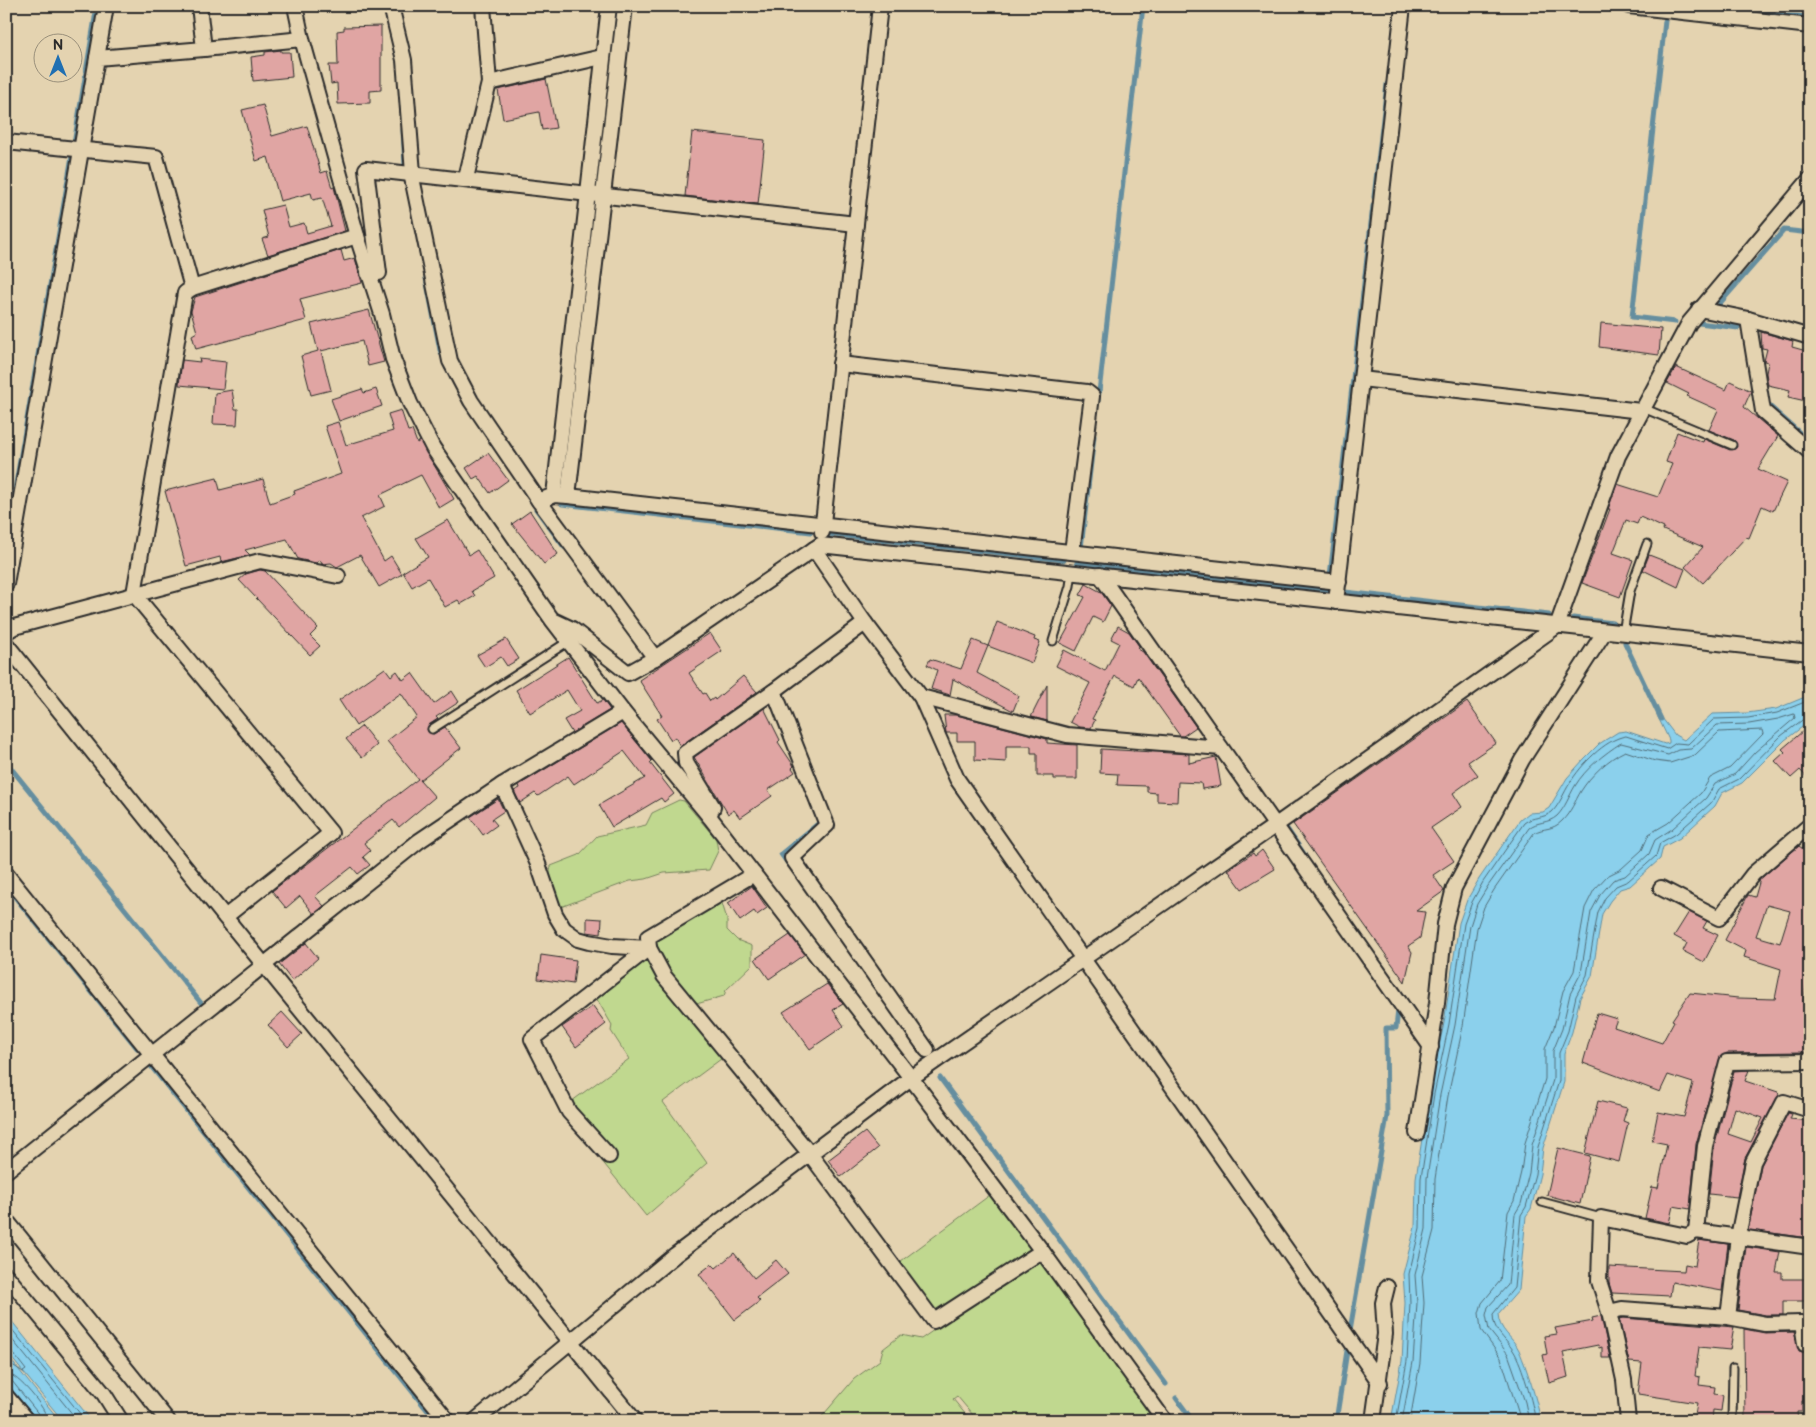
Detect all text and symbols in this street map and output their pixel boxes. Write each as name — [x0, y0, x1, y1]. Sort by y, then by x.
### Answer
north arrow — [32, 32, 82, 82]
text: N — [53, 37, 63, 54]

